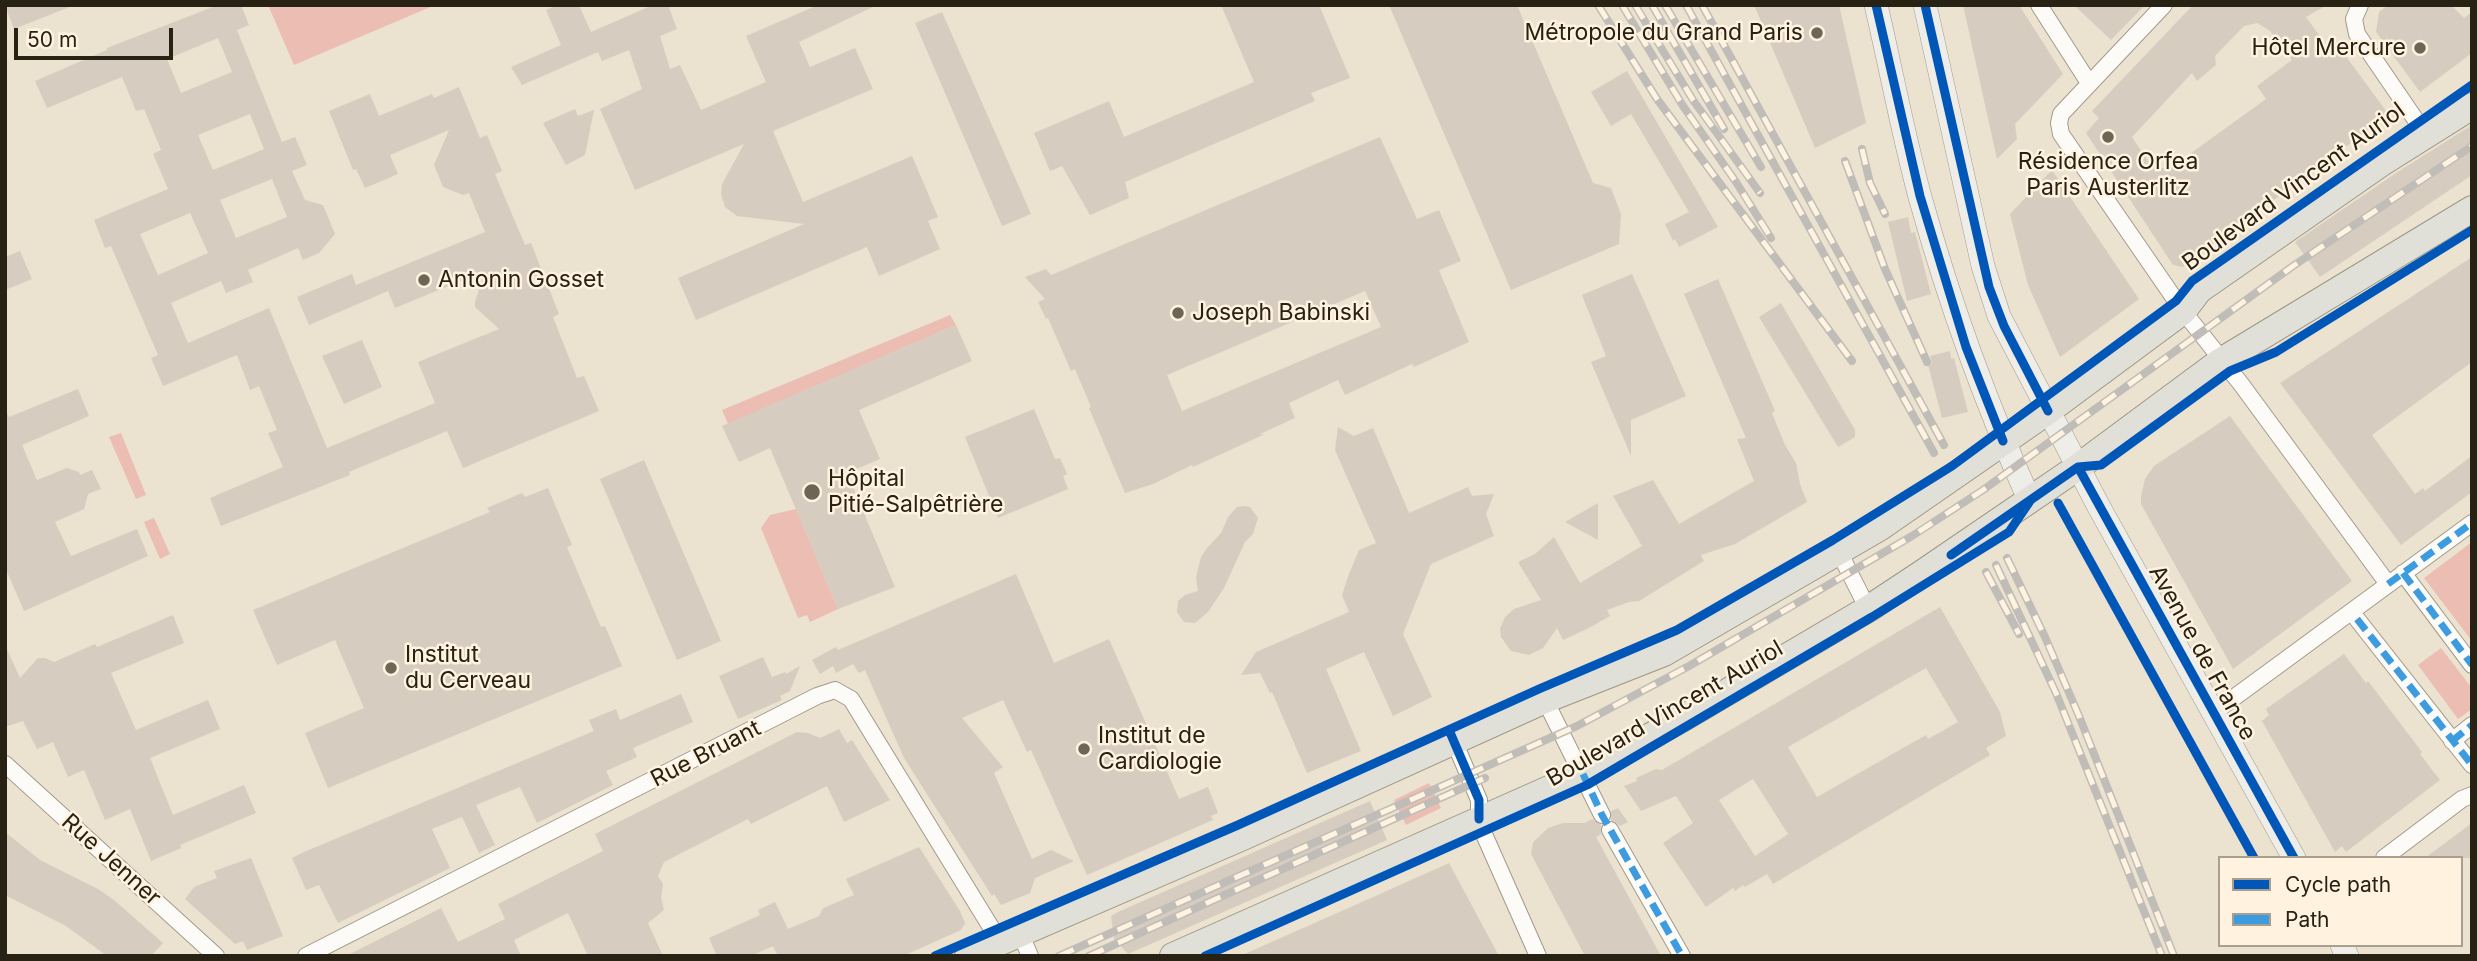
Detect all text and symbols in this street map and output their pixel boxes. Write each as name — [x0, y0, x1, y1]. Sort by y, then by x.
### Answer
scale bar — [18, 14, 177, 58]
place label: Métropole du Grand Paris — [1525, 19, 1803, 47]
marker: Métropole du Grand Paris — [1809, 25, 1825, 41]
text: 50 m — [27, 27, 77, 52]
place label: Hôtel Mercure — [2251, 34, 2406, 62]
marker: Hôtel Mercure — [2412, 40, 2428, 56]
street label: Boulevard Vincent Auriol — [2177, 97, 2411, 277]
marker: Résidence Orfea Paris Austerlitz — [2100, 129, 2116, 145]
place label: Résidence Orfea Paris Austerlitz — [2018, 148, 2198, 202]
place label: Antonin Gosset — [438, 266, 604, 294]
marker: Antonin Gosset — [416, 272, 432, 288]
place label: Joseph Babinski — [1192, 299, 1370, 327]
marker: Joseph Babinski — [1170, 305, 1186, 321]
place label: Hôpital Pitié-Salpêtrière — [828, 465, 1003, 519]
marker: Hôpital Pitié-Salpêtrière — [802, 482, 822, 502]
street label: Avenue de France — [2142, 561, 2262, 745]
street label: Boulevard Vincent Auriol — [1542, 635, 1788, 793]
place label: Institut du Cerveau — [405, 641, 531, 695]
marker: Institut du Cerveau — [383, 660, 399, 676]
street label: Rue Bruant — [646, 715, 766, 793]
place label: Institut de Cardiologie — [1098, 722, 1222, 776]
marker: Institut de Cardiologie — [1076, 741, 1092, 757]
street label: Rue Jenner — [56, 808, 166, 912]
legend — [2218, 856, 2463, 947]
text: Cycle path — [2285, 872, 2391, 897]
text: Path — [2285, 907, 2330, 932]

